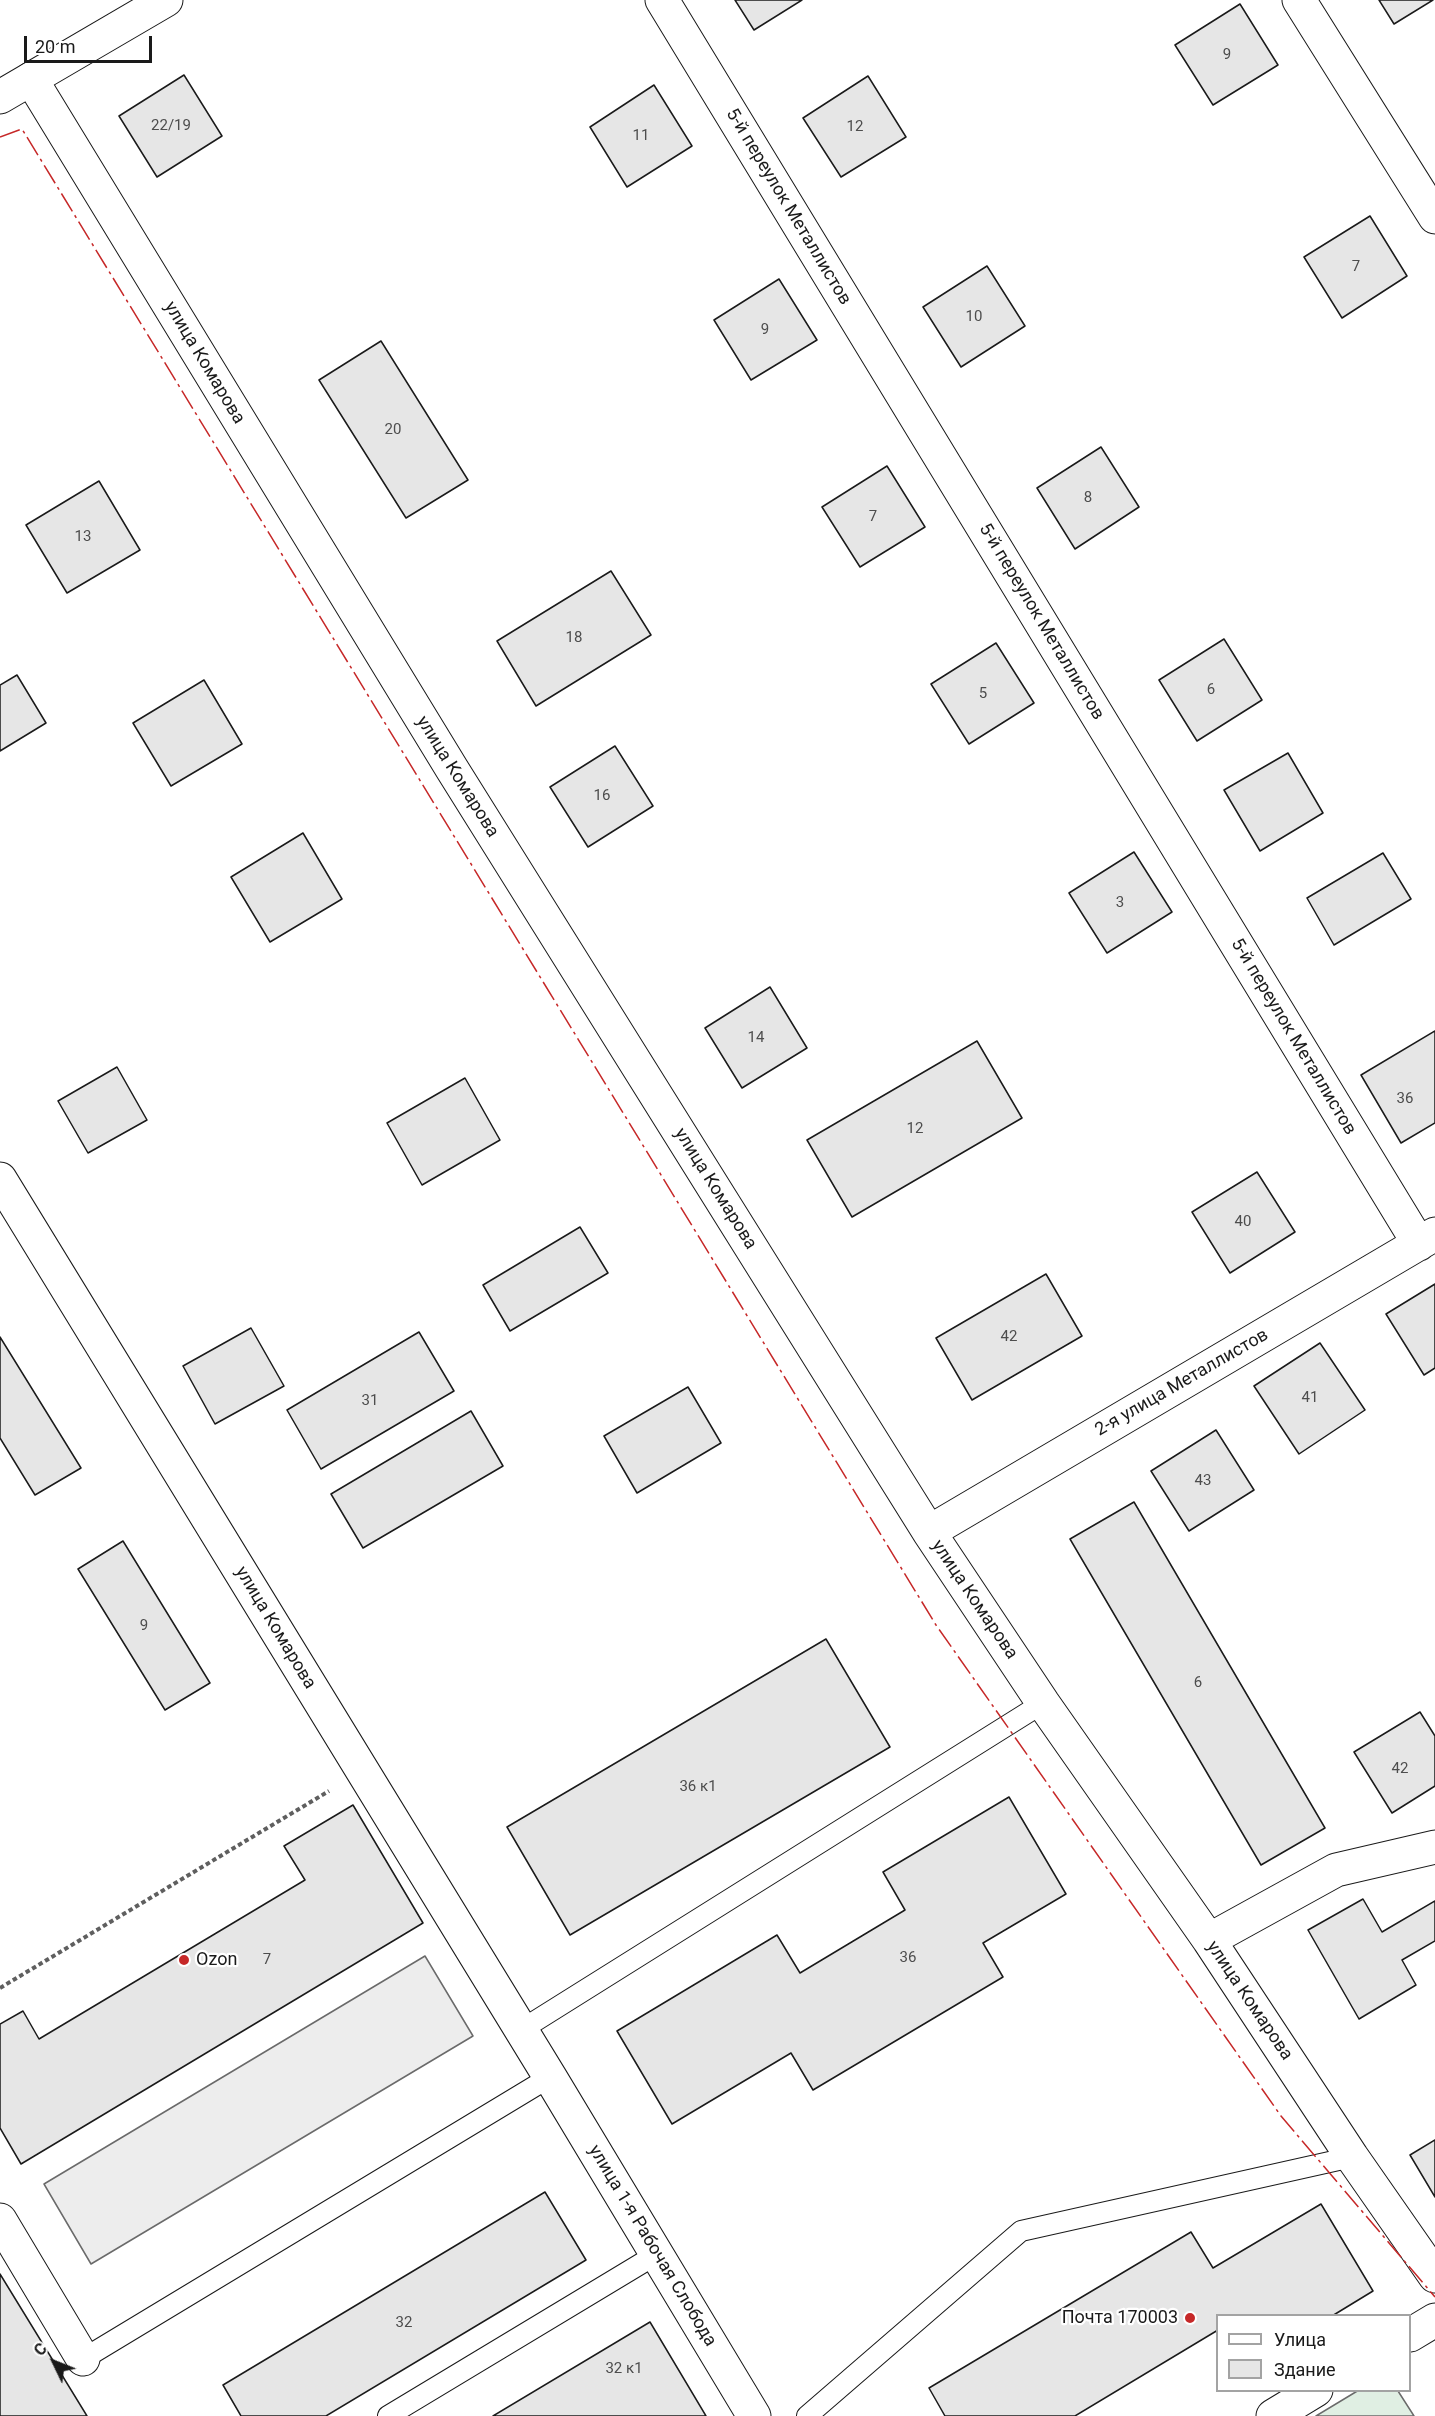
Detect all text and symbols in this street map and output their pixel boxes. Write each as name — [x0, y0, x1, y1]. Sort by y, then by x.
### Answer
scale bar — [27, 24, 154, 62]
text: 20 m — [35, 36, 75, 57]
house number: 9 — [1223, 46, 1231, 64]
street label: 5-й переулок Металлистов — [721, 105, 855, 309]
house number: 22/19 — [151, 117, 191, 135]
house number: 12 — [847, 118, 863, 136]
house number: 11 — [633, 127, 649, 145]
house number: 7 — [1352, 258, 1360, 276]
street label: улица Комарова — [159, 298, 249, 428]
house number: 10 — [966, 308, 982, 326]
house number: 9 — [761, 321, 769, 339]
house number: 20 — [385, 421, 401, 439]
house number: 8 — [1084, 489, 1092, 507]
house number: 7 — [869, 508, 877, 526]
street label: 5-й переулок Металлистов — [974, 520, 1108, 724]
house number: 13 — [75, 528, 91, 546]
house number: 18 — [566, 629, 582, 647]
house number: 6 — [1207, 681, 1215, 699]
house number: 5 — [979, 685, 987, 703]
street label: улица Комарова — [411, 712, 503, 842]
house number: 16 — [594, 787, 610, 805]
house number: 3 — [1116, 894, 1124, 912]
street label: 5-й переулок Металлистов — [1226, 935, 1360, 1139]
house number: 14 — [748, 1029, 764, 1047]
house number: 36 — [1397, 1090, 1413, 1108]
house number: 12 — [907, 1120, 923, 1138]
street label: улица Комарова — [669, 1124, 761, 1254]
house number: 40 — [1235, 1213, 1251, 1231]
street label: 2-я улица Металлистов — [1092, 1325, 1272, 1441]
house number: 42 — [1001, 1328, 1017, 1346]
house number: 41 — [1302, 1389, 1318, 1407]
house number: 31 — [362, 1392, 378, 1410]
house number: 43 — [1195, 1472, 1211, 1490]
street label: улица Комарова — [926, 1536, 1022, 1664]
street label: улица Комарова — [230, 1563, 320, 1693]
house number: 9 — [140, 1617, 148, 1635]
house number: 6 — [1194, 1674, 1202, 1692]
house number: 42 — [1392, 1760, 1408, 1778]
house number: 36 к1 — [679, 1778, 717, 1796]
street label: улица Комарова — [1201, 1937, 1297, 2065]
place label: Ozon — [196, 1949, 237, 1971]
house number: 36 — [900, 1949, 916, 1967]
house number: 7 — [263, 1951, 271, 1969]
marker: Ozon — [177, 1953, 191, 1967]
street label: улица 1-я Рабочая Слобода — [583, 2141, 721, 2351]
place label: Почта 170003 — [1062, 2307, 1178, 2329]
marker: Почта 170003 — [1183, 2311, 1197, 2325]
house number: 32 — [396, 2314, 412, 2332]
legend — [1216, 2314, 1411, 2392]
text: Улица — [1274, 2329, 1326, 2350]
north arrow — [24, 2332, 84, 2392]
text: С — [30, 2339, 51, 2360]
text: Здание — [1274, 2359, 1336, 2380]
house number: 32 к1 — [605, 2360, 643, 2378]

